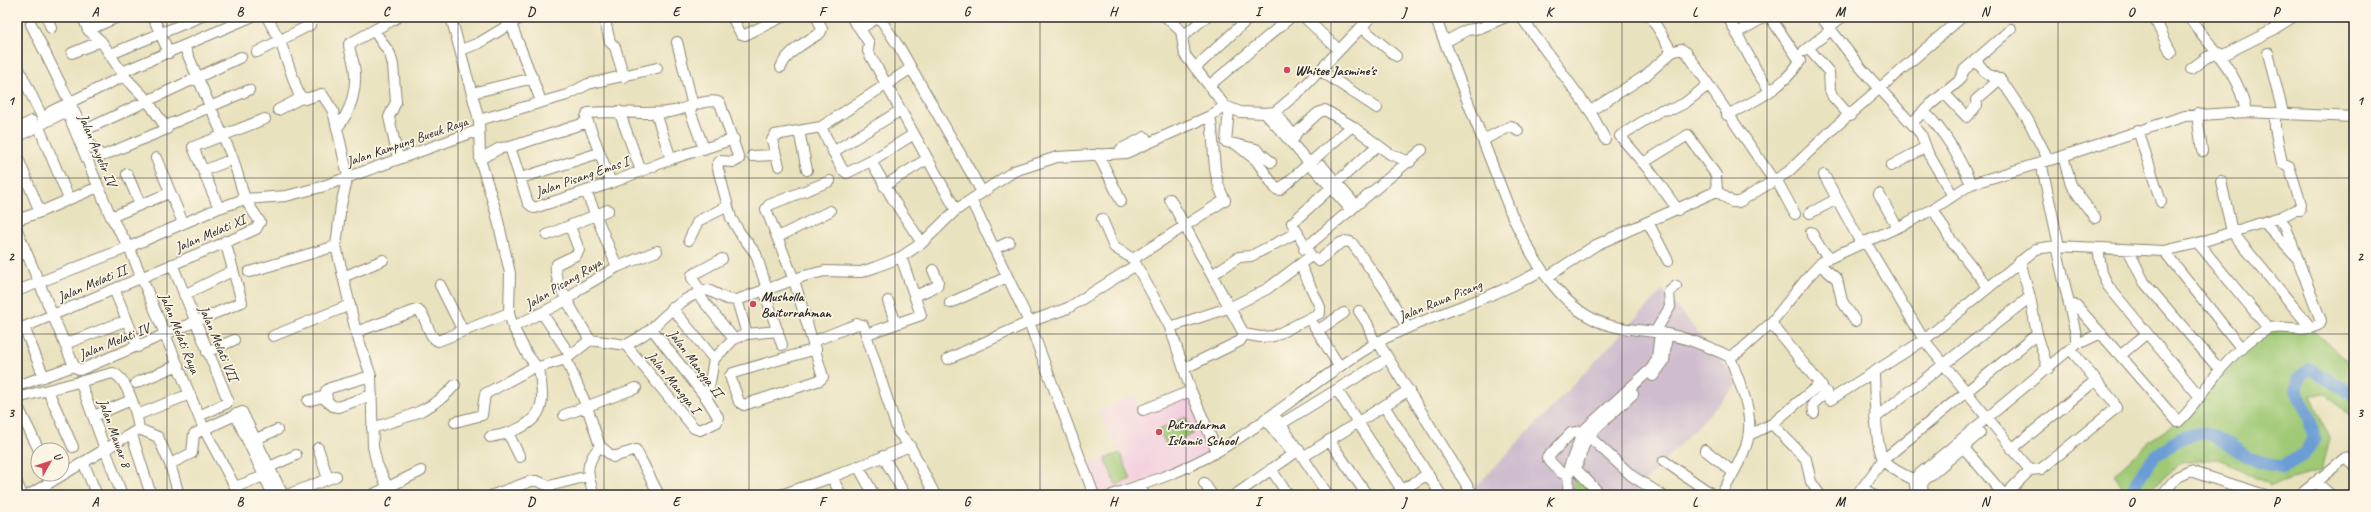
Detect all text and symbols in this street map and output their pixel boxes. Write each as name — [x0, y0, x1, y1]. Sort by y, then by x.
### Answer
text: A — [92, 4, 100, 20]
text: B — [237, 4, 245, 20]
text: C — [383, 4, 391, 20]
text: D — [527, 4, 536, 20]
text: E — [673, 4, 682, 20]
text: F — [819, 4, 828, 20]
text: G — [964, 4, 972, 20]
text: H — [1109, 4, 1119, 20]
text: I — [1255, 4, 1264, 20]
text: J — [1401, 4, 1408, 20]
text: K — [1546, 4, 1556, 20]
text: L — [1692, 4, 1699, 20]
text: M — [1835, 4, 1846, 20]
text: N — [1981, 4, 1992, 20]
text: O — [2128, 4, 2137, 20]
text: P — [2273, 4, 2282, 20]
place label: Whitee Jasmine's — [1295, 62, 1378, 79]
marker: Whitee Jasmine's — [1282, 65, 1292, 75]
text: 1 — [8, 93, 16, 109]
text: 1 — [2357, 93, 2365, 109]
street label: Jalan Anyelir IV — [74, 111, 122, 192]
street label: Jalan Kampung Bueuk Raya — [343, 112, 471, 170]
street label: Jalan Pisang Emas I — [532, 151, 634, 201]
street label: Jalan Melati XI — [172, 210, 251, 256]
text: 2 — [8, 249, 15, 265]
text: 2 — [2357, 249, 2364, 265]
street label: Jalan Pisang Raya — [521, 253, 606, 313]
street label: Jalan Melati II — [54, 260, 132, 306]
street label: Jalan Rawa Pisang — [1395, 276, 1485, 325]
place label: Musholla Baiturrahman — [761, 288, 832, 321]
street label: Jalan Melati Raya — [155, 289, 204, 377]
marker: Musholla Baiturrahman — [748, 299, 758, 309]
street label: Jalan Melati VII — [195, 302, 243, 386]
street label: Jalan Melati IV — [76, 318, 155, 364]
street label: Jalan Mangga II — [665, 326, 727, 400]
street label: Jalan Mangga I — [644, 348, 704, 416]
street label: Jalan Mawar 8 — [94, 396, 135, 471]
text: 3 — [8, 405, 15, 421]
text: 3 — [2357, 405, 2364, 421]
place label: Putradarma Islamic School — [1167, 416, 1240, 449]
marker: Putradarma Islamic School — [1154, 427, 1164, 437]
north arrow — [30, 442, 70, 482]
text: U — [51, 449, 67, 464]
text: A — [92, 494, 100, 510]
text: B — [237, 494, 245, 510]
text: C — [383, 494, 391, 510]
text: D — [527, 494, 536, 510]
text: E — [673, 494, 682, 510]
text: F — [819, 494, 828, 510]
text: G — [964, 494, 972, 510]
text: H — [1109, 494, 1119, 510]
text: I — [1255, 494, 1264, 510]
text: J — [1401, 494, 1408, 510]
text: K — [1546, 494, 1556, 510]
text: L — [1692, 494, 1699, 510]
text: M — [1835, 494, 1846, 510]
text: N — [1981, 494, 1992, 510]
text: O — [2128, 494, 2137, 510]
text: P — [2273, 494, 2282, 510]

